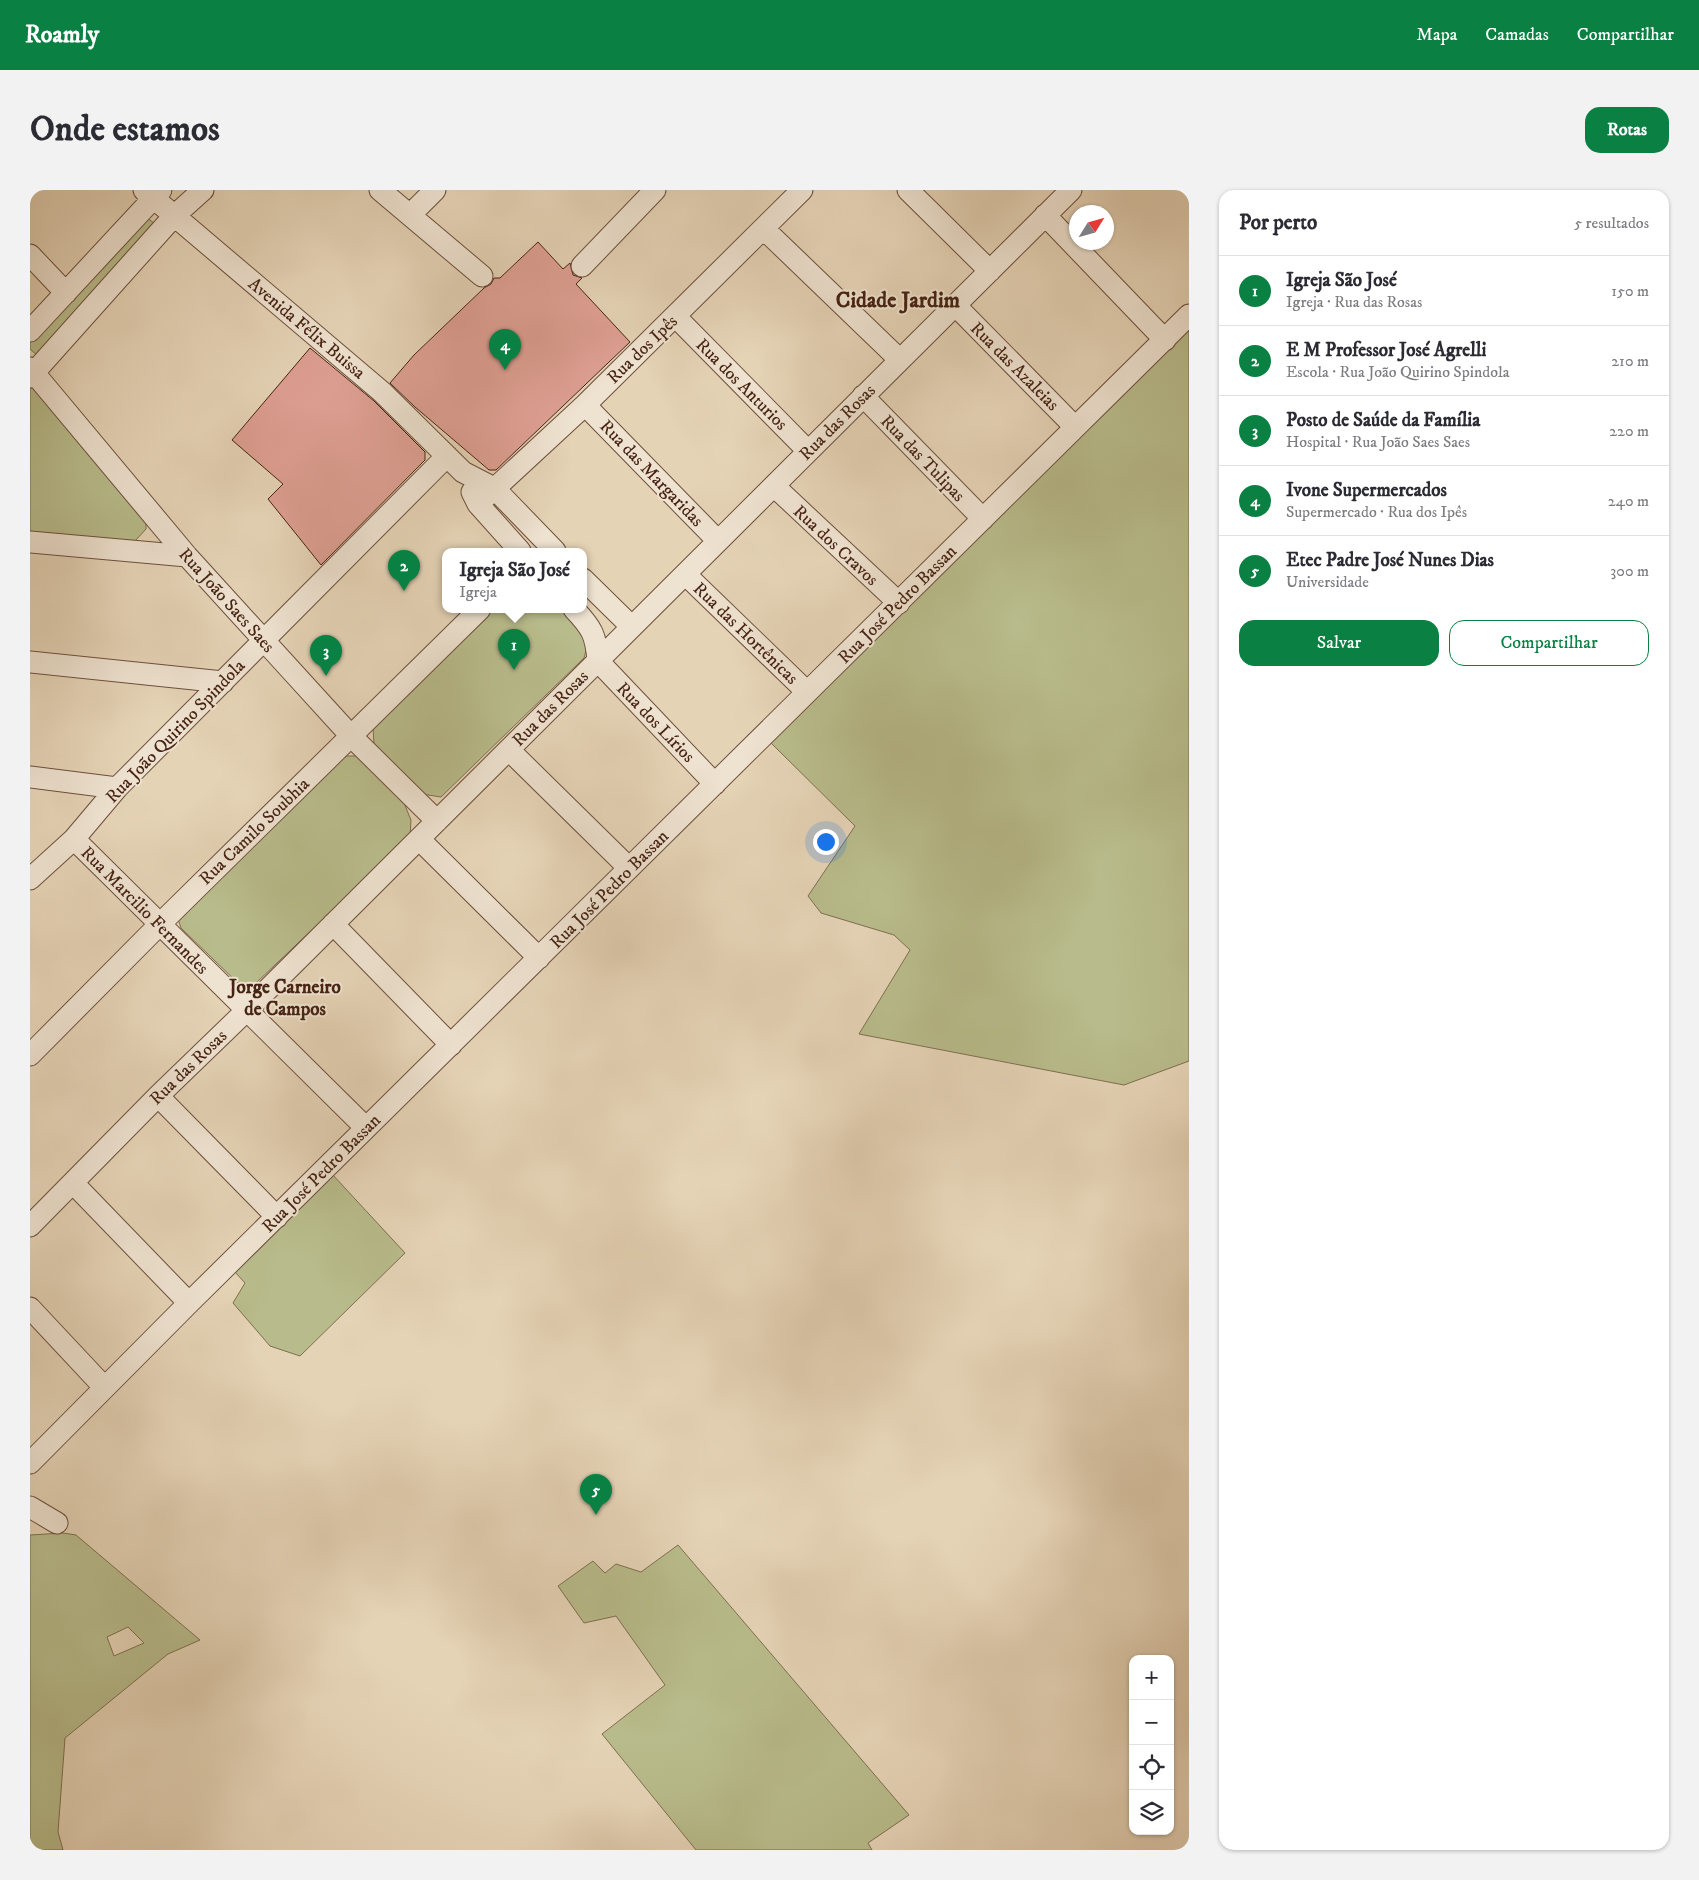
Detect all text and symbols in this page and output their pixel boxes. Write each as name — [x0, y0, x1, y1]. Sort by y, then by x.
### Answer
text: Roamly — [25, 20, 99, 50]
text: Mapa — [1417, 24, 1457, 46]
text: Camadas — [1485, 24, 1549, 46]
text: Compartilhar — [1577, 24, 1674, 46]
button: Rotas — [1585, 107, 1669, 153]
text: Onde estamos — [30, 108, 220, 152]
north arrow — [1069, 205, 1114, 250]
text: Por perto — [1239, 210, 1317, 236]
text: 5 resultados — [1574, 213, 1649, 233]
text: Igreja São José — [1286, 269, 1397, 292]
street label: Avenida Félix Buissa — [243, 273, 370, 384]
text: 1 — [1252, 281, 1258, 301]
text: 150 m — [1611, 281, 1649, 301]
district label: Cidade Jardim — [836, 287, 961, 314]
text: Igreja · Rua das Rosas — [1286, 292, 1422, 312]
street label: Rua dos Ipês — [603, 311, 683, 389]
street label: Rua das Azaleias — [965, 318, 1063, 416]
pin: 4 — [489, 329, 521, 370]
street label: Rua dos Anturios — [691, 334, 792, 435]
text: E M Professor José Agrelli — [1286, 339, 1486, 362]
text: 2 — [1251, 351, 1259, 371]
text: 210 m — [1611, 351, 1649, 371]
text: Escola · Rua João Quirino Spindola — [1286, 362, 1510, 382]
street label: Rua das Rosas — [795, 380, 880, 465]
text: Posto de Saúde da Família — [1286, 409, 1480, 432]
street label: Rua das Tulipas — [875, 411, 969, 507]
street label: Rua das Margaridas — [595, 416, 708, 532]
text: 3 — [1252, 421, 1258, 441]
text: 220 m — [1609, 421, 1649, 441]
text: Hospital · Rua João Saes Saes — [1286, 432, 1470, 452]
text: Ivone Supermercados — [1286, 479, 1447, 502]
text: 4 — [1250, 491, 1260, 511]
text: 240 m — [1608, 491, 1649, 511]
street label: Rua dos Cravos — [788, 501, 883, 591]
text: Supermercado · Rua dos Ipês — [1286, 502, 1467, 522]
street label: Rua José Pedro Bassan — [834, 540, 962, 669]
street label: Rua João Saes Saes — [174, 544, 279, 657]
popup — [442, 548, 587, 613]
text: Etec Padre José Nunes Dias — [1286, 549, 1494, 572]
pin: 2 — [388, 550, 420, 591]
text: Igreja São José — [459, 559, 570, 582]
text: 5 — [1251, 561, 1259, 581]
text: 300 m — [1610, 561, 1649, 581]
text: Universidade — [1286, 572, 1369, 592]
street label: Rua das Hortênicas — [688, 578, 802, 689]
text: Igreja — [459, 582, 497, 602]
button: Salvar — [1239, 620, 1439, 666]
button: Compartilhar — [1449, 620, 1649, 666]
pin: 1 — [498, 629, 530, 670]
pin: 3 — [310, 635, 342, 676]
street label: Rua João Quirino Spindola — [101, 655, 250, 808]
street label: Rua das Rosas — [508, 666, 593, 751]
street label: Rua dos Lírios — [611, 678, 699, 768]
street label: Rua Camilo Soubhia — [195, 773, 315, 890]
street label: Rua José Pedro Bassan — [546, 825, 674, 954]
your location — [813, 829, 839, 855]
street label: Rua Marcilio Fernandes — [76, 842, 213, 979]
district label: Jorge Carneiro de Campos — [227, 976, 341, 1021]
street label: Rua das Rosas — [145, 1025, 232, 1110]
street label: Rua José Pedro Bassan — [258, 1109, 386, 1238]
pin: 5 — [580, 1474, 612, 1515]
map controls — [1129, 1655, 1174, 1835]
button: + — [1129, 1655, 1174, 1700]
button: − — [1129, 1700, 1174, 1745]
button: locate — [1129, 1745, 1174, 1790]
button: layers — [1129, 1790, 1174, 1835]

